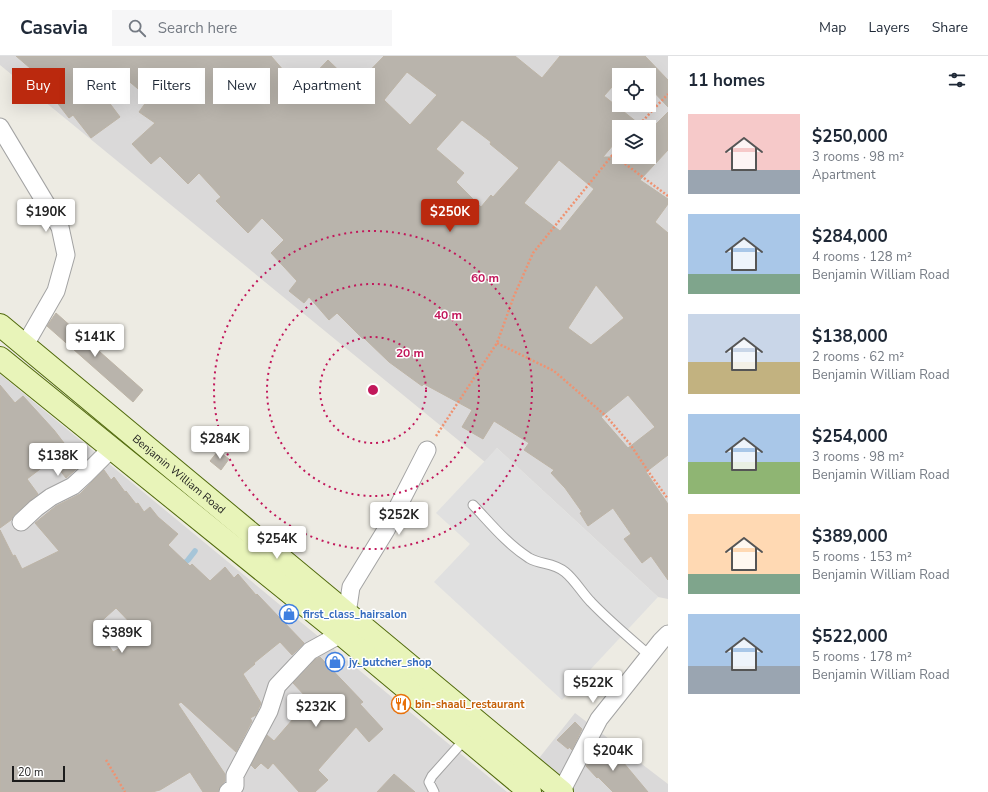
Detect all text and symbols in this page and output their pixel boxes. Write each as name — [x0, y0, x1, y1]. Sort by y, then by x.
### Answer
search box — [112, 10, 392, 46]
text: Casavia — [20, 15, 88, 41]
icon: search — [126, 17, 148, 39]
text: Search here — [158, 18, 237, 38]
text: Map — [819, 18, 846, 37]
text: Layers — [868, 18, 910, 37]
text: Share — [932, 18, 968, 37]
chip: Buy — [12, 68, 65, 104]
chip: Rent — [73, 68, 130, 104]
chip: Filters — [138, 68, 205, 104]
chip: New — [213, 68, 270, 104]
chip: Apartment — [278, 68, 375, 104]
map controls — [612, 68, 656, 164]
button: locate — [612, 68, 656, 112]
text: 11 homes — [688, 69, 765, 92]
icon: filters — [946, 69, 968, 91]
button: layers — [612, 120, 656, 164]
text: $250,000 — [812, 125, 888, 148]
icon: home — [720, 130, 768, 178]
text: 3 rooms · 98 m² — [812, 148, 904, 166]
text: Apartment — [812, 166, 875, 184]
pin: $190K — [18, 199, 74, 233]
pin: $250K — [422, 199, 478, 233]
text: $190K — [26, 203, 66, 221]
text: $250K — [430, 203, 470, 221]
text: $284,000 — [812, 225, 888, 248]
icon: home — [720, 230, 768, 278]
text: 4 rooms · 128 m² — [812, 248, 912, 266]
text: Benjamin William Road — [812, 266, 950, 284]
text: 60 m — [471, 270, 499, 286]
text: 40 m — [434, 307, 462, 323]
pin: $141K — [67, 324, 123, 358]
text: $138,000 — [812, 325, 888, 348]
text: $141K — [75, 328, 115, 346]
icon: home — [720, 330, 768, 378]
text: 20 m — [396, 345, 424, 361]
text: 2 rooms · 62 m² — [812, 348, 904, 366]
text: Benjamin William Road — [812, 366, 950, 384]
centre of rings — [366, 383, 380, 397]
text: $254,000 — [812, 425, 888, 448]
pin: $284K — [192, 426, 248, 460]
text: $284K — [200, 430, 240, 448]
icon: home — [720, 430, 768, 478]
street label: Benjamin William Road — [130, 431, 229, 517]
pin: $138K — [30, 443, 86, 477]
text: $138K — [38, 447, 78, 465]
text: 3 rooms · 98 m² — [812, 448, 904, 466]
text: Benjamin William Road — [812, 466, 950, 484]
pin: $252K — [371, 502, 427, 536]
text: $252K — [379, 506, 419, 524]
text: $389,000 — [812, 525, 888, 548]
pin: $254K — [249, 526, 305, 560]
text: $254K — [257, 530, 297, 548]
icon: home — [720, 530, 768, 578]
text: 5 rooms · 153 m² — [812, 548, 912, 566]
text: Benjamin William Road — [812, 566, 950, 584]
shop icon: first_class_hairsalon — [278, 603, 300, 625]
place label: first_class_hairsalon — [303, 607, 407, 622]
pin: $389K — [94, 620, 150, 654]
text: $389K — [102, 624, 142, 642]
text: $522,000 — [812, 625, 888, 648]
icon: home — [720, 630, 768, 678]
text: 5 rooms · 178 m² — [812, 648, 912, 666]
shop icon: jy_butcher_shop — [324, 651, 346, 673]
place label: jy_butcher_shop — [348, 655, 432, 670]
text: Benjamin William Road — [812, 666, 950, 684]
pin: $522K — [565, 670, 621, 704]
text: $522K — [573, 674, 613, 692]
restaurant icon: bin-shaali_restaurant — [390, 693, 412, 715]
pin: $232K — [288, 694, 344, 728]
place label: bin-shaali_restaurant — [415, 697, 525, 712]
text: $232K — [296, 698, 336, 716]
pin: $204K — [585, 738, 641, 772]
text: $204K — [593, 742, 633, 760]
scale bar — [12, 764, 65, 783]
text: 20 m — [18, 765, 43, 780]

